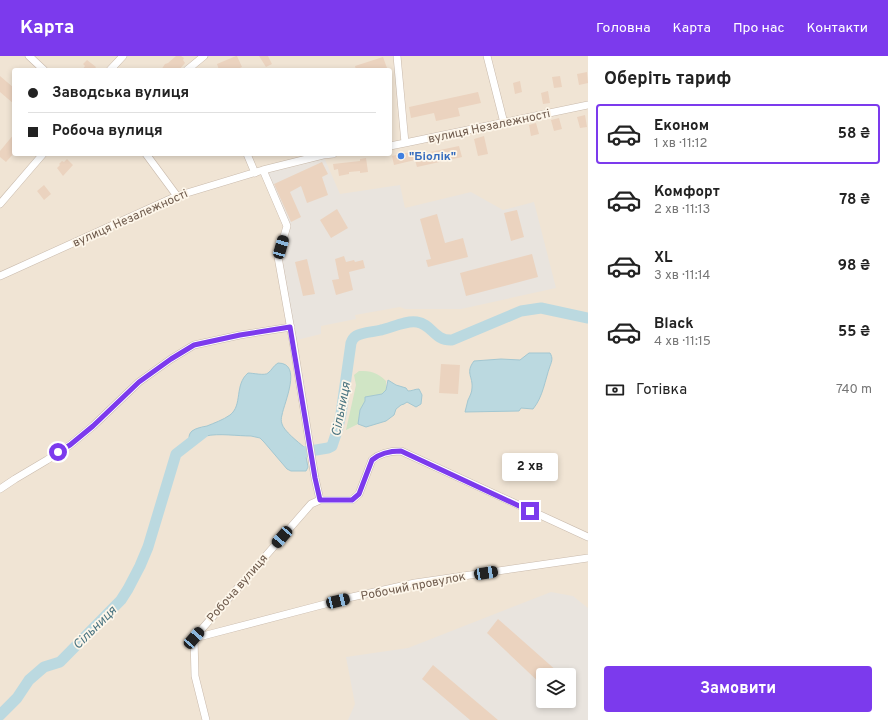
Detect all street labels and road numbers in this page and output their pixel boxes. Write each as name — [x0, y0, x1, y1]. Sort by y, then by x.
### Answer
street label: вулиця Незалежності — [427, 106, 552, 148]
street label: вулиця Незалежності — [70, 186, 191, 252]
street label: Робоча вулиця — [204, 551, 272, 626]
street label: Робочий провулок — [359, 569, 467, 605]

